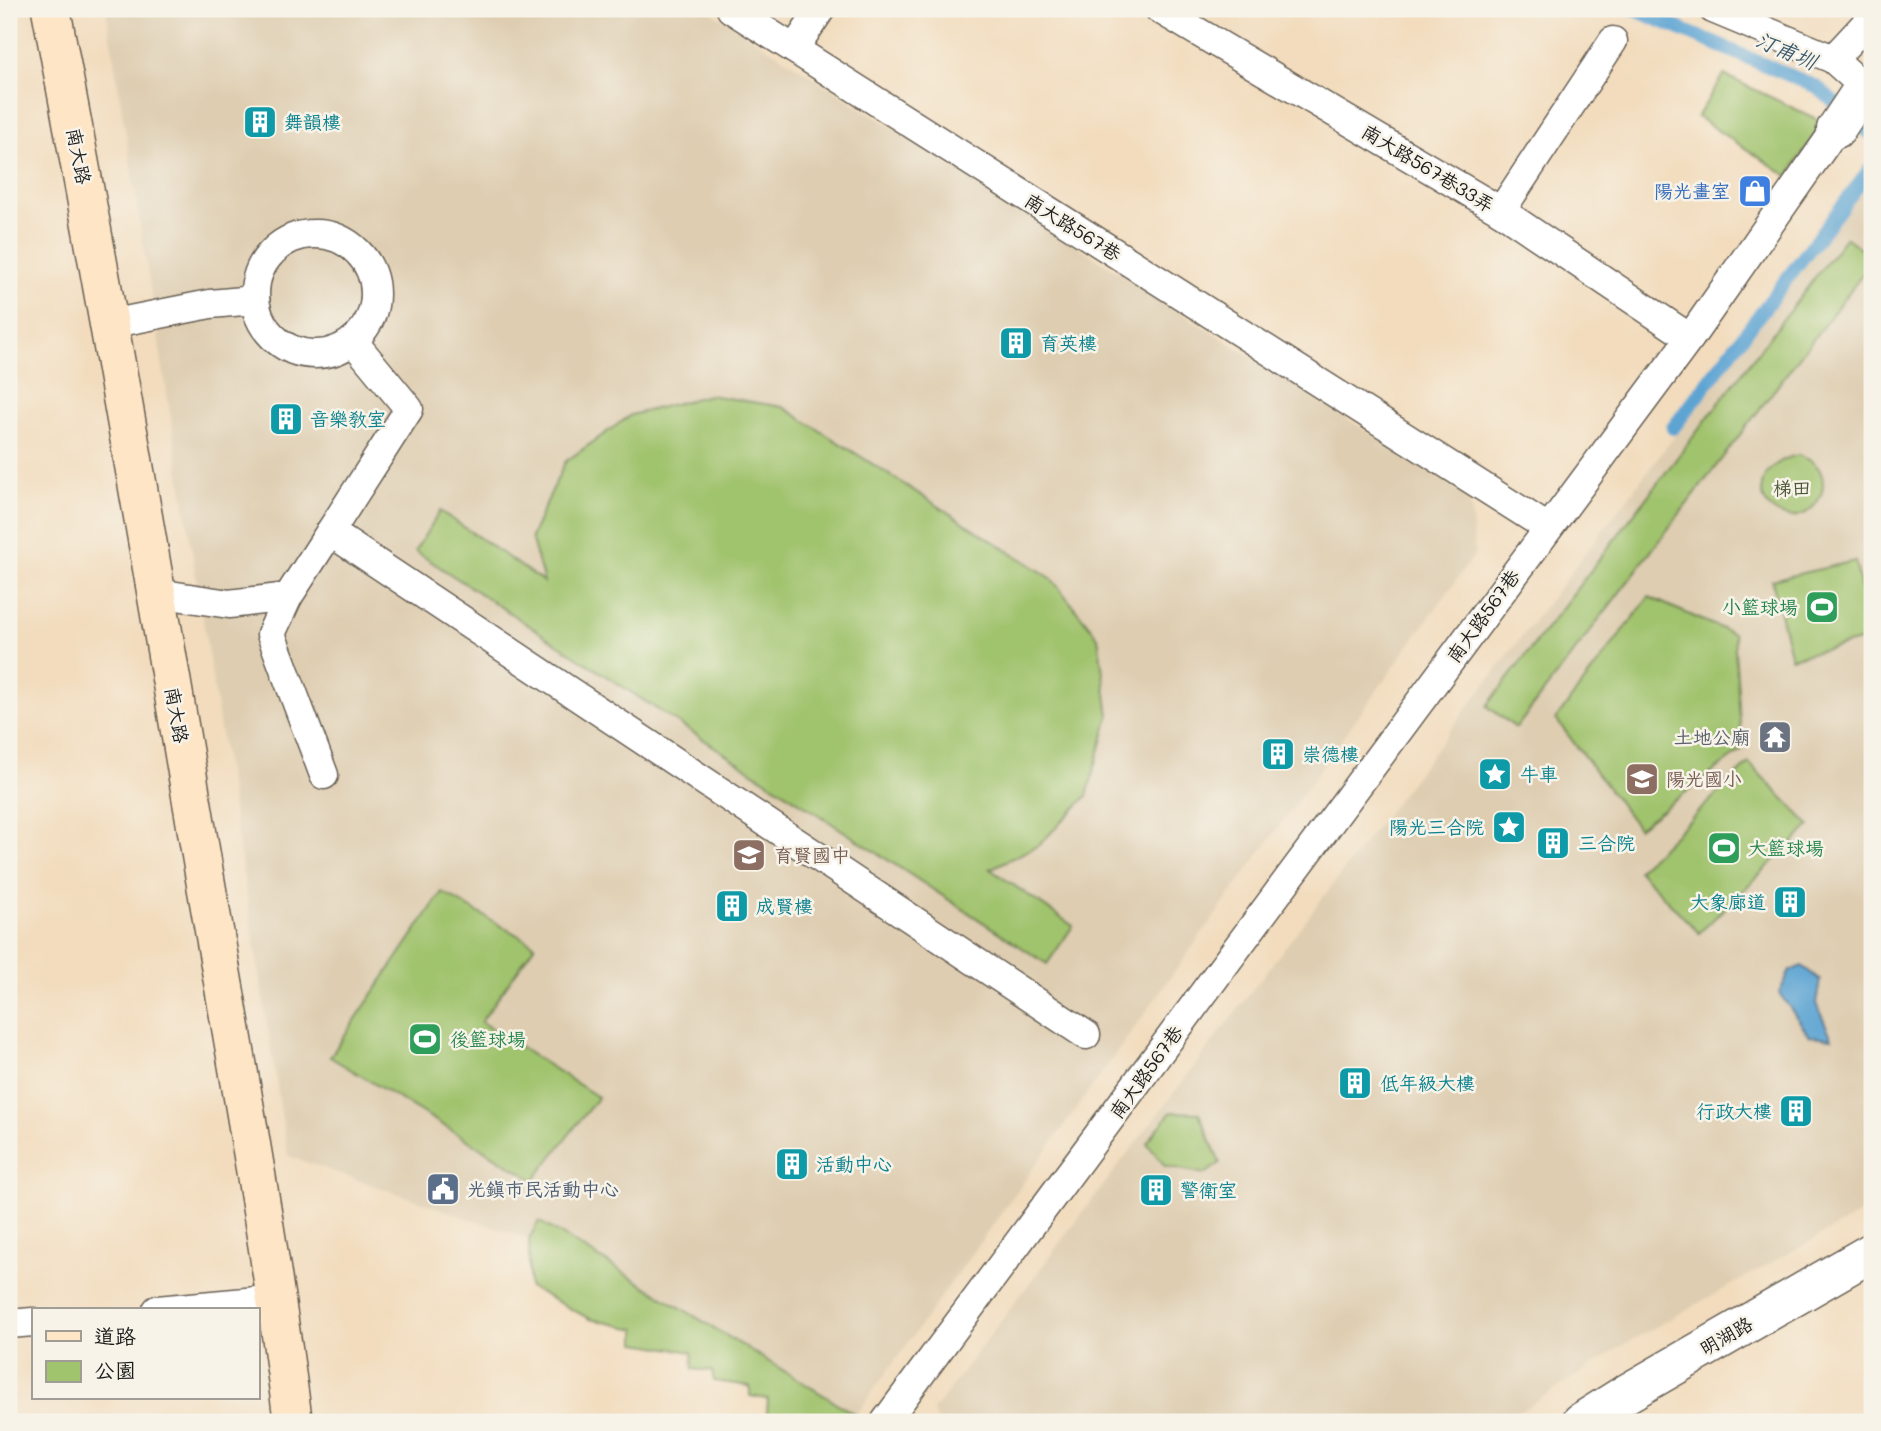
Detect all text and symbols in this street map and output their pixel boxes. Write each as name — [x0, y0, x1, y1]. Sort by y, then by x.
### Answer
water label: 汀甫圳 — [1752, 25, 1823, 75]
building icon: 舞韻樓 — [241, 103, 279, 141]
place label: 舞韻樓 — [284, 109, 341, 134]
street label: 南大路567巷33弄 — [1357, 118, 1499, 217]
street label: 南大路 — [62, 126, 97, 186]
shop icon: 陽光畫室 — [1736, 172, 1774, 210]
place label: 陽光畫室 — [1654, 178, 1730, 203]
street label: 南大路567巷 — [1020, 187, 1126, 266]
building icon: 育英樓 — [997, 324, 1035, 362]
place label: 育英樓 — [1040, 330, 1097, 355]
building icon: 音樂教室 — [267, 400, 305, 438]
place label: 音樂教室 — [310, 406, 386, 431]
park label: 梯田 — [1773, 475, 1811, 500]
street label: 南大路567巷 — [1440, 564, 1525, 667]
sports icon: 小籃球場 — [1803, 588, 1841, 626]
place label: 小籃球場 — [1722, 594, 1798, 619]
street label: 南大路 — [160, 685, 195, 745]
temple icon: 土地公廟 — [1756, 718, 1794, 756]
place label: 土地公廟 — [1674, 724, 1750, 749]
building icon: 崇德樓 — [1259, 735, 1297, 773]
place label: 崇德樓 — [1302, 741, 1359, 766]
place icon: 牛車 — [1476, 755, 1514, 793]
school or university icon: 陽光國小 — [1623, 760, 1661, 798]
place label: 牛車 — [1520, 761, 1558, 786]
place label: 陽光國小 — [1666, 766, 1742, 791]
place icon: 陽光三合院 — [1490, 808, 1528, 846]
place label: 陽光三合院 — [1389, 814, 1484, 839]
building icon: 三合院 — [1534, 824, 1572, 862]
sports icon: 大籃球場 — [1705, 829, 1743, 867]
place label: 三合院 — [1578, 830, 1635, 855]
place label: 大籃球場 — [1748, 835, 1824, 860]
school or university icon: 育賢國中 — [730, 836, 768, 874]
place label: 育賢國中 — [774, 842, 850, 867]
building icon: 大象廊道 — [1771, 883, 1809, 921]
building icon: 成賢樓 — [713, 887, 751, 925]
place label: 大象廊道 — [1690, 889, 1766, 914]
place label: 成賢樓 — [756, 893, 813, 918]
sports icon: 後籃球場 — [406, 1020, 444, 1058]
street label: 南大路567巷 — [1103, 1020, 1188, 1123]
place label: 後籃球場 — [450, 1026, 526, 1051]
building icon: 低年級大樓 — [1336, 1064, 1374, 1102]
place label: 低年級大樓 — [1380, 1070, 1475, 1095]
building icon: 行政大樓 — [1777, 1092, 1815, 1130]
place label: 行政大樓 — [1696, 1098, 1772, 1123]
building icon: 活動中心 — [773, 1145, 811, 1183]
place label: 活動中心 — [816, 1151, 892, 1176]
public building icon: 光鎮市民活動中心 — [424, 1170, 462, 1208]
building icon: 警衛室 — [1137, 1171, 1175, 1209]
place label: 光鎮市民活動中心 — [467, 1176, 619, 1201]
place label: 警衛室 — [1180, 1177, 1237, 1202]
legend — [32, 1308, 259, 1400]
street label: 明湖路 — [1695, 1310, 1757, 1361]
text: 道路 — [94, 1322, 136, 1349]
text: 公園 — [94, 1356, 136, 1383]

